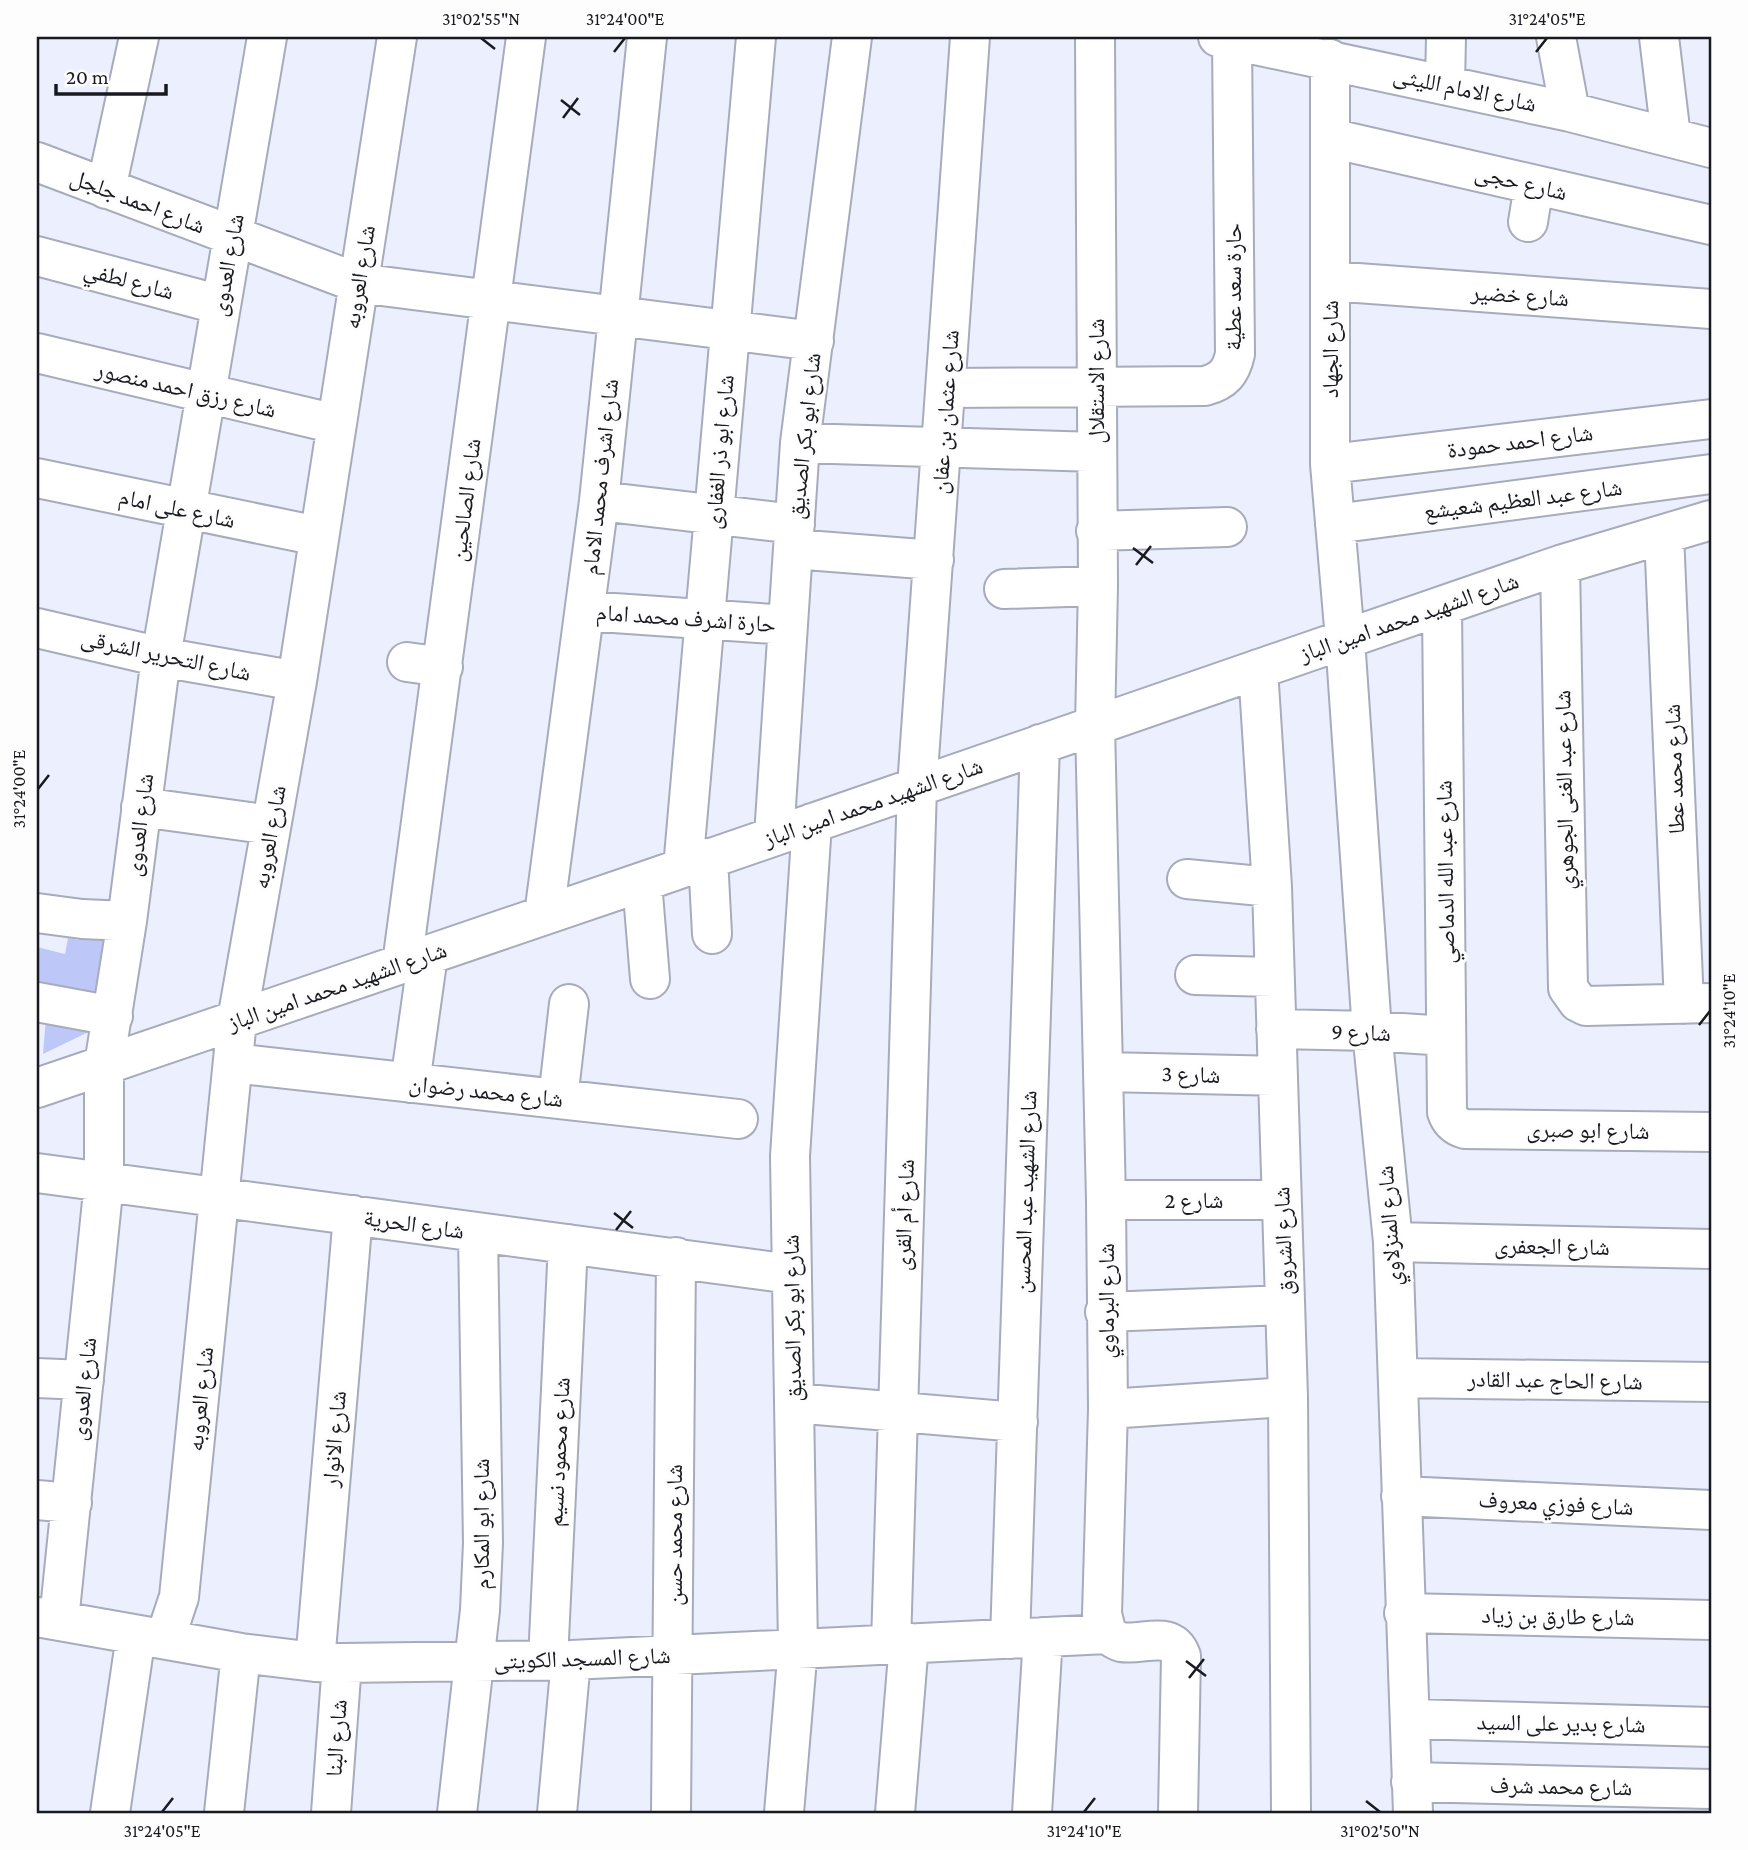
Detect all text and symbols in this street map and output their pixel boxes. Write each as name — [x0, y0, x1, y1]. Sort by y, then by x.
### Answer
text: 31°02'55"N — [442, 9, 520, 29]
text: 31°24'00"E — [586, 9, 665, 29]
text: 31°24'05"E — [1508, 9, 1586, 29]
scale bar — [56, 52, 166, 96]
street label: شارع الامام الليثى — [1390, 61, 1539, 120]
text: 20 m — [66, 65, 109, 89]
street label: شارع حجى — [1472, 159, 1570, 207]
street label: شارع احمد جلجل — [66, 163, 209, 240]
street label: شارع العدوى — [205, 212, 251, 319]
street label: شارع العروبه — [338, 223, 382, 331]
street label: حارة سعد عطية — [1220, 223, 1246, 351]
street label: شارع لطفي — [80, 256, 177, 310]
street label: شارع خضير — [1469, 279, 1570, 313]
street label: شارع الجهاد — [1317, 300, 1345, 398]
street label: شارع الاستقلال — [1083, 318, 1111, 444]
street label: شارع عثمان بن عفان — [926, 329, 966, 495]
street label: شارع ابو بكر الصديق — [782, 351, 828, 521]
street label: شارع رزق احمد منصور — [92, 355, 279, 424]
street label: شارع ابو ذر الغفارى — [699, 374, 741, 531]
street label: شارع اشرف محمد الامام — [577, 378, 626, 577]
street label: شارع احمد حمودة — [1446, 419, 1595, 465]
street label: شارع الصالحين — [445, 437, 487, 563]
street label: شارع عبد العظيم شعيشع — [1422, 474, 1624, 527]
street label: شارع على امام — [116, 483, 238, 536]
street label: شارع الشهيد محمد امين الباز — [1295, 567, 1523, 669]
street label: حارة اشرف محمد امام — [595, 599, 777, 640]
street label: شارع التحرير الشرقى — [78, 624, 253, 688]
street label: شارع عبد الغنى الجوهري — [1549, 690, 1585, 890]
street label: شارع محمد عطا — [1659, 703, 1691, 835]
text: 31°24'00"E — [9, 749, 29, 828]
street label: شارع الشهيد محمد امين الباز — [759, 752, 987, 854]
street label: شارع العدوى — [120, 772, 160, 878]
street label: شارع عبد الله الدماصي — [1430, 780, 1465, 964]
street label: شارع العروبه — [247, 783, 293, 891]
street label: شارع الشهيد محمد امين الباز — [223, 936, 451, 1038]
text: 31°24'10"E — [1719, 973, 1739, 1049]
street label: شارع 9 — [1331, 1018, 1391, 1048]
street label: شارع 3 — [1161, 1060, 1221, 1090]
street label: شارع محمد رضوان — [407, 1070, 565, 1114]
street label: شارع الشهيد عبد المحسن — [1008, 1090, 1044, 1294]
street label: شارع ابو صبرى — [1526, 1116, 1650, 1146]
street label: شارع أم القرى — [888, 1159, 922, 1271]
street label: شارع المنزلاوي — [1372, 1164, 1412, 1287]
street label: شارع الشروق — [1268, 1186, 1300, 1296]
street label: شارع 2 — [1164, 1187, 1224, 1215]
street label: شارع الحرية — [362, 1204, 466, 1246]
street label: شارع الجعفرى — [1494, 1232, 1610, 1262]
street label: شارع ابو بكر الصديق — [778, 1234, 808, 1402]
street label: شارع البرماوي — [1093, 1243, 1125, 1359]
street label: شارع العدوى — [65, 1336, 103, 1442]
street label: شارع العروبه — [182, 1346, 220, 1453]
street label: شارع الحاج عبد القادر — [1466, 1365, 1643, 1397]
street label: شارع محمود نسيم — [541, 1376, 578, 1528]
street label: شارع الانوار — [317, 1390, 353, 1490]
street label: شارع ابو المكارم — [468, 1458, 497, 1590]
street label: شارع محمد حسن — [661, 1464, 689, 1606]
street label: شارع فوزي معروف — [1477, 1486, 1634, 1526]
street label: شارع طارق بن زياد — [1481, 1602, 1635, 1632]
street label: شارع المسجد الكويتى — [493, 1642, 671, 1676]
street label: شارع البنا — [320, 1698, 354, 1778]
street label: شارع بدير على السيد — [1476, 1709, 1646, 1739]
street label: شارع محمد شرف — [1489, 1772, 1632, 1802]
text: 31°24'05"E — [123, 1821, 201, 1841]
text: 31°24'10"E — [1046, 1821, 1122, 1841]
text: 31°02'50"N — [1340, 1821, 1420, 1841]

